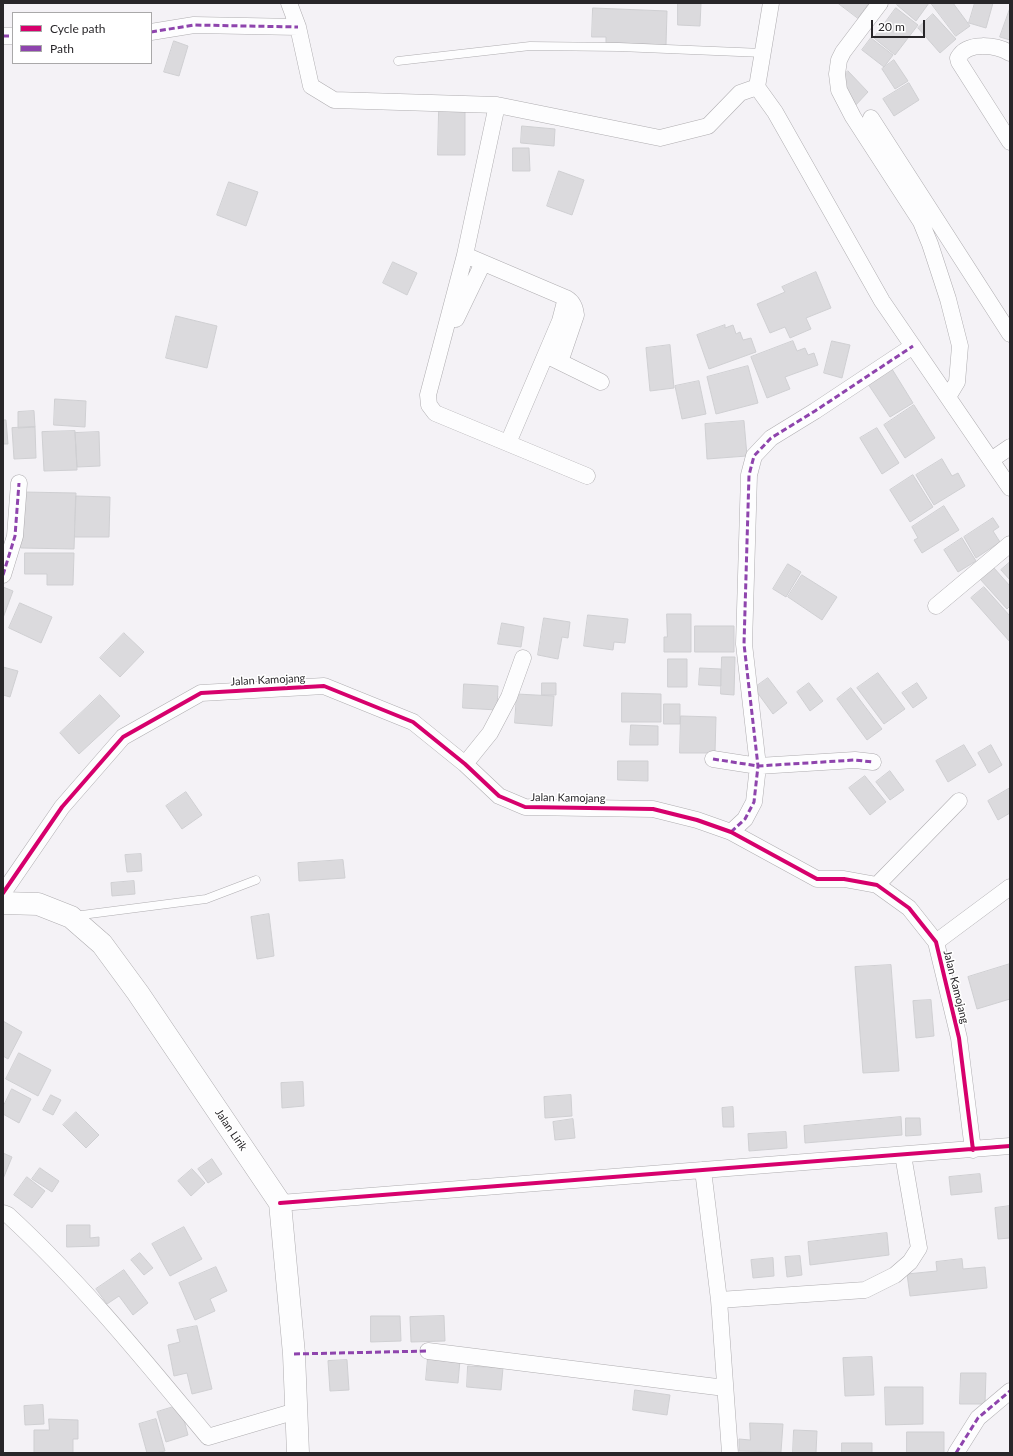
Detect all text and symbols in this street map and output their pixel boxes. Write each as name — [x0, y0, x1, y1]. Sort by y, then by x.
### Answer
legend — [12, 12, 152, 64]
scale bar — [873, 12, 927, 38]
text: 20 m — [878, 19, 905, 34]
text: Cycle path — [50, 21, 105, 36]
text: Path — [50, 41, 74, 56]
street label: Jalan Kamojang — [230, 671, 306, 689]
street label: Jalan Kamojang — [530, 791, 606, 805]
street label: Jalan Kamojang — [941, 949, 971, 1025]
street label: Jalan Lirik — [212, 1107, 250, 1153]

